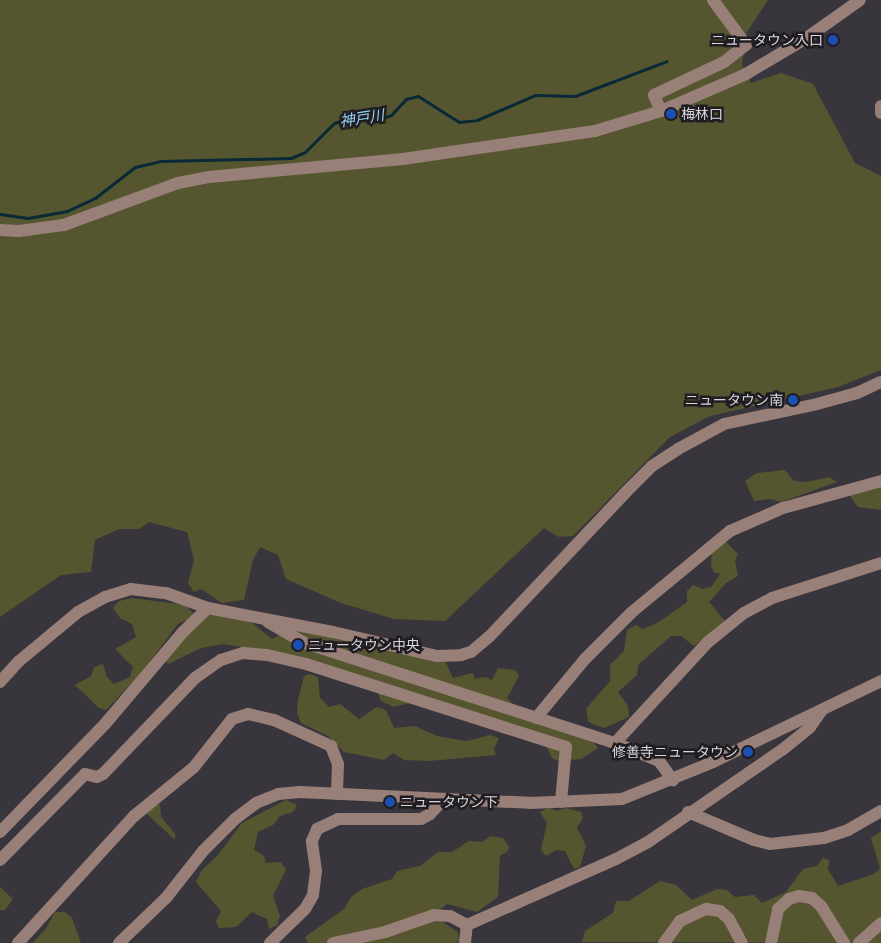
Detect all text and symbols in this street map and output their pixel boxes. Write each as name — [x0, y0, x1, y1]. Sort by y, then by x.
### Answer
place label: ニュータウン入口 — [711, 32, 823, 48]
marker: ニュータウン入口 — [827, 34, 839, 46]
place label: 梅林口 — [681, 106, 723, 122]
water label: 神戸川 — [338, 107, 386, 131]
marker: 梅林口 — [665, 108, 677, 120]
place label: ニュータウン南 — [685, 392, 783, 408]
marker: ニュータウン南 — [787, 394, 799, 406]
place label: ニュータウン中央 — [308, 637, 420, 653]
marker: ニュータウン中央 — [292, 639, 304, 651]
place label: 修善寺ニュータウン — [612, 744, 738, 760]
marker: 修善寺ニュータウン — [742, 746, 754, 758]
place label: ニュータウン下 — [400, 794, 498, 810]
marker: ニュータウン下 — [384, 796, 396, 808]

